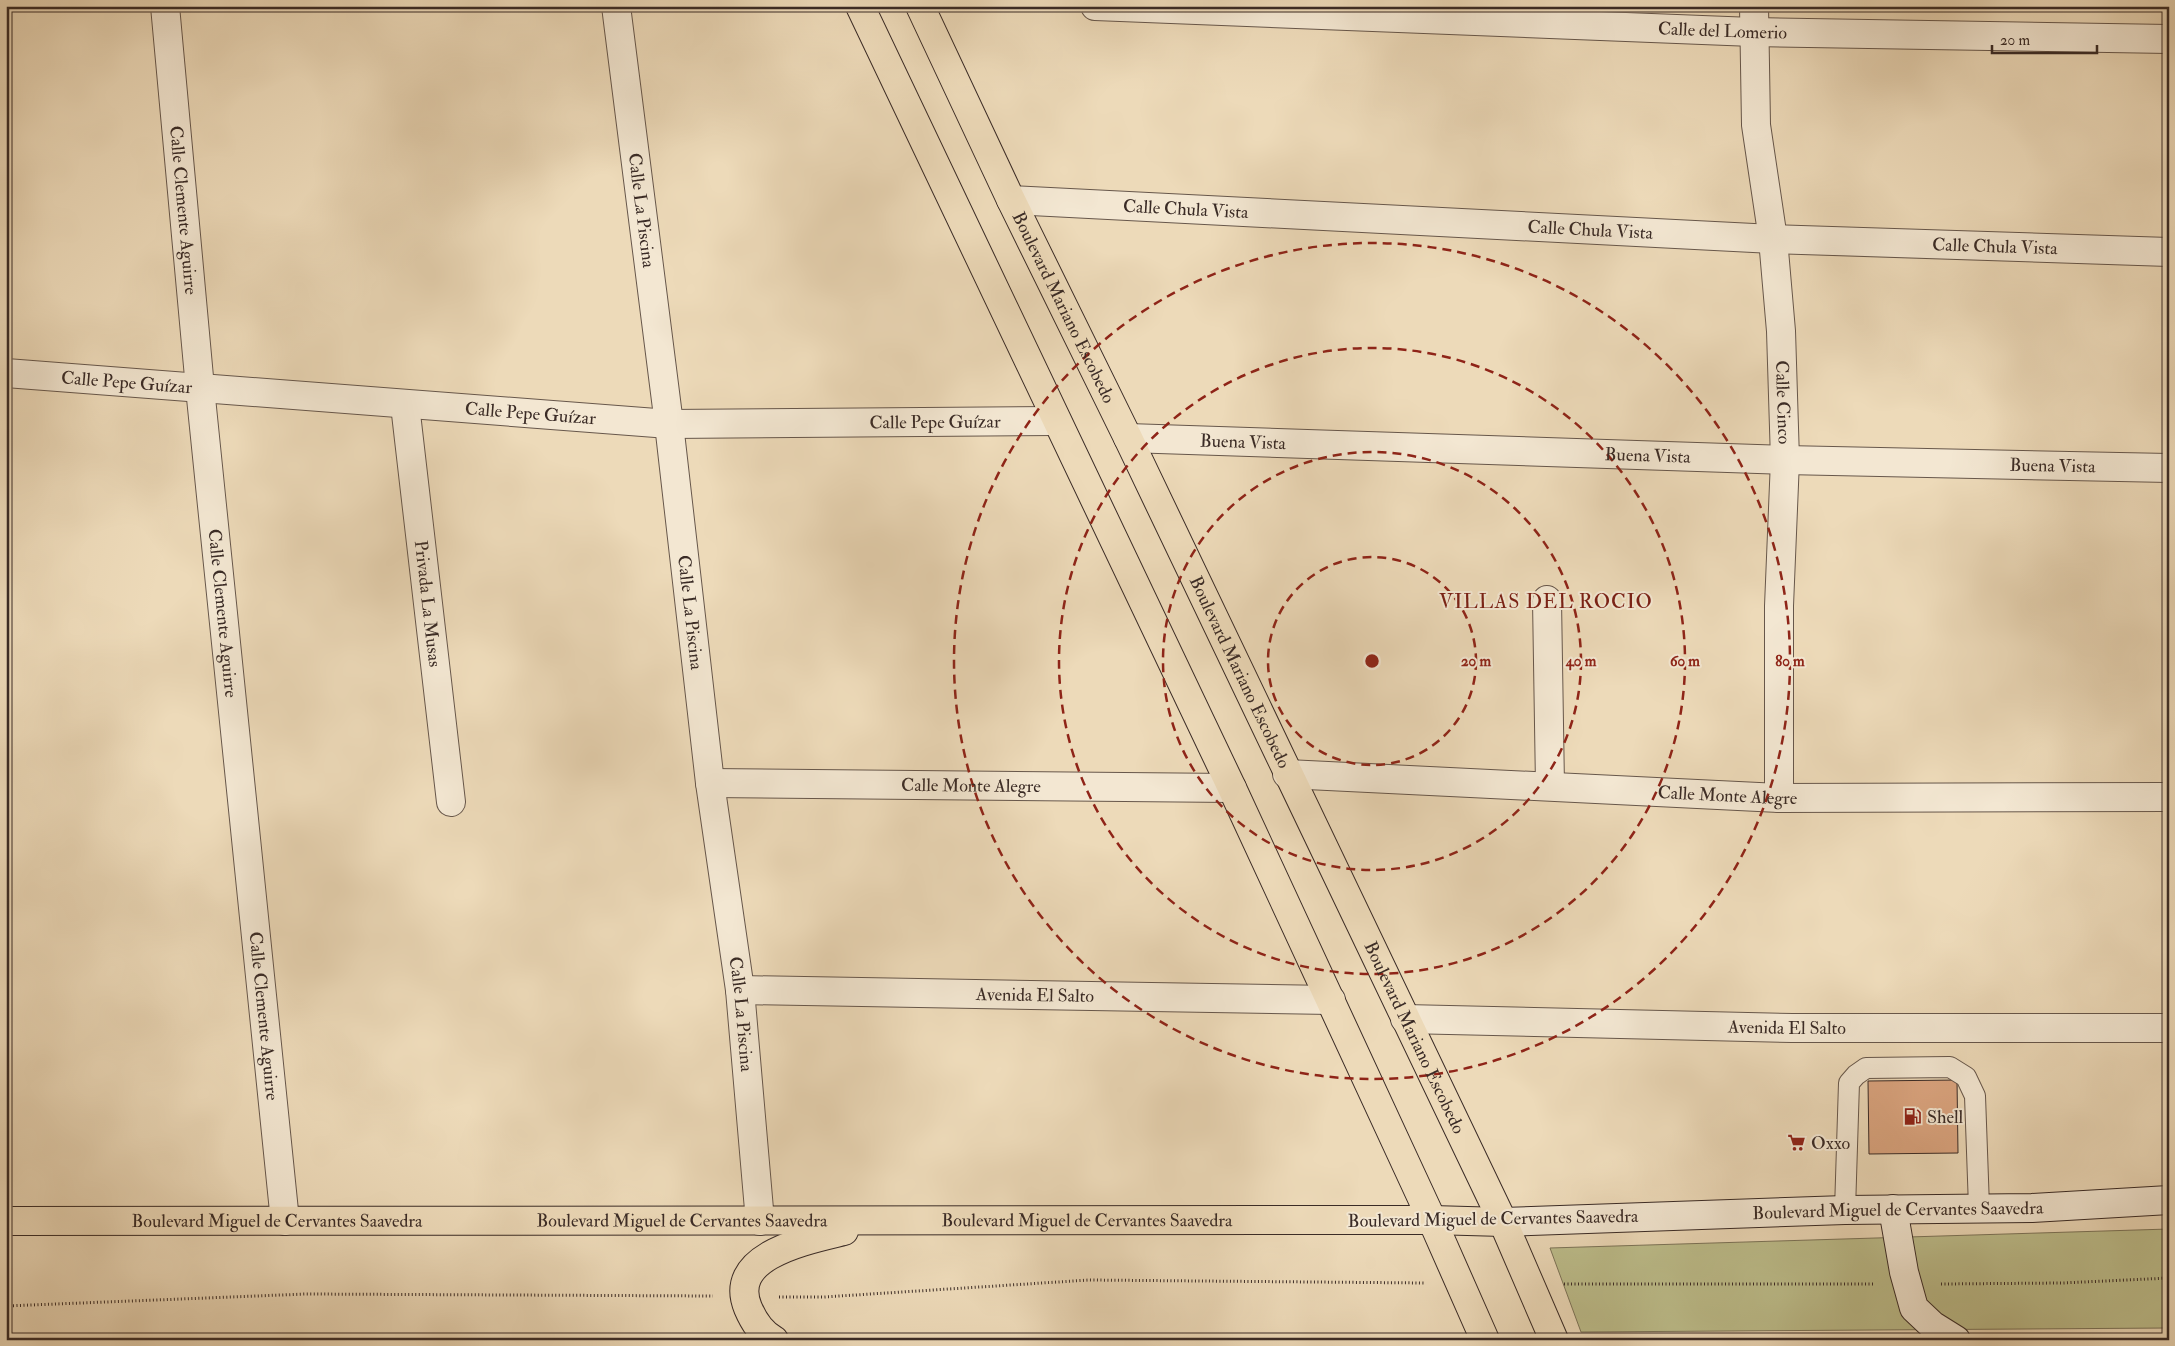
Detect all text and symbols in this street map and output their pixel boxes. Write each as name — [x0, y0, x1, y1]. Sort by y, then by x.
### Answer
street label: Calle del Lomerio — [1658, 17, 1788, 44]
scale bar — [1992, 22, 2098, 54]
text: 20 m — [2000, 31, 2030, 50]
street label: Calle Clemente Aguirre — [165, 125, 203, 296]
street label: Calle La Piscina — [623, 152, 661, 270]
street label: Calle Chula Vista — [1122, 194, 1250, 224]
street label: Boulevard Mariano Escobedo — [1007, 208, 1121, 407]
street label: Calle Chula Vista — [1527, 215, 1654, 244]
street label: Calle Chula Vista — [1932, 233, 2059, 260]
street label: Calle Cinco — [1770, 360, 1796, 445]
street label: Calle Pepe Guízar — [60, 366, 193, 399]
street label: Calle Pepe Guízar — [464, 397, 597, 430]
street label: Calle Pepe Guízar — [869, 410, 1001, 434]
street label: Buena Vista — [1200, 429, 1287, 455]
street label: Buena Vista — [1604, 442, 1692, 468]
street label: Buena Vista — [2009, 453, 2096, 478]
street label: Calle Clemente Aguirre — [203, 528, 243, 699]
street label: Privada La Musas — [409, 539, 447, 668]
street label: Calle La Piscina — [673, 554, 709, 672]
street label: Boulevard Mariano Escobedo — [1184, 572, 1296, 772]
district label: VILLAS DEL ROCIO — [1439, 589, 1653, 614]
centre of rings — [1363, 652, 1381, 670]
text: 20 m — [1461, 652, 1491, 671]
text: 40 m — [1565, 652, 1597, 671]
text: 60 m — [1670, 652, 1700, 671]
text: 80 m — [1775, 652, 1805, 671]
street label: Calle Monte Alegre — [901, 773, 1041, 798]
street label: Calle Monte Alegre — [1657, 781, 1798, 810]
street label: Calle Clemente Aguirre — [244, 931, 284, 1102]
street label: Boulevard Mariano Escobedo — [1359, 938, 1471, 1138]
street label: Calle La Piscina — [724, 955, 759, 1073]
street label: Avenida El Salto — [975, 982, 1094, 1007]
street label: Avenida El Salto — [1727, 1015, 1846, 1040]
place label: Shell — [1927, 1106, 1964, 1129]
fuel station icon: Shell — [1903, 1107, 1923, 1127]
place label: Oxxo — [1811, 1132, 1850, 1155]
supermarket icon: Oxxo — [1787, 1133, 1807, 1153]
street label: Boulevard Miguel de Cervantes Saavedra — [1752, 1196, 2044, 1225]
street label: Boulevard Miguel de Cervantes Saavedra — [1348, 1205, 1639, 1233]
street label: Boulevard Miguel de Cervantes Saavedra — [132, 1209, 423, 1232]
street label: Boulevard Miguel de Cervantes Saavedra — [537, 1209, 828, 1232]
street label: Boulevard Miguel de Cervantes Saavedra — [942, 1209, 1233, 1232]

